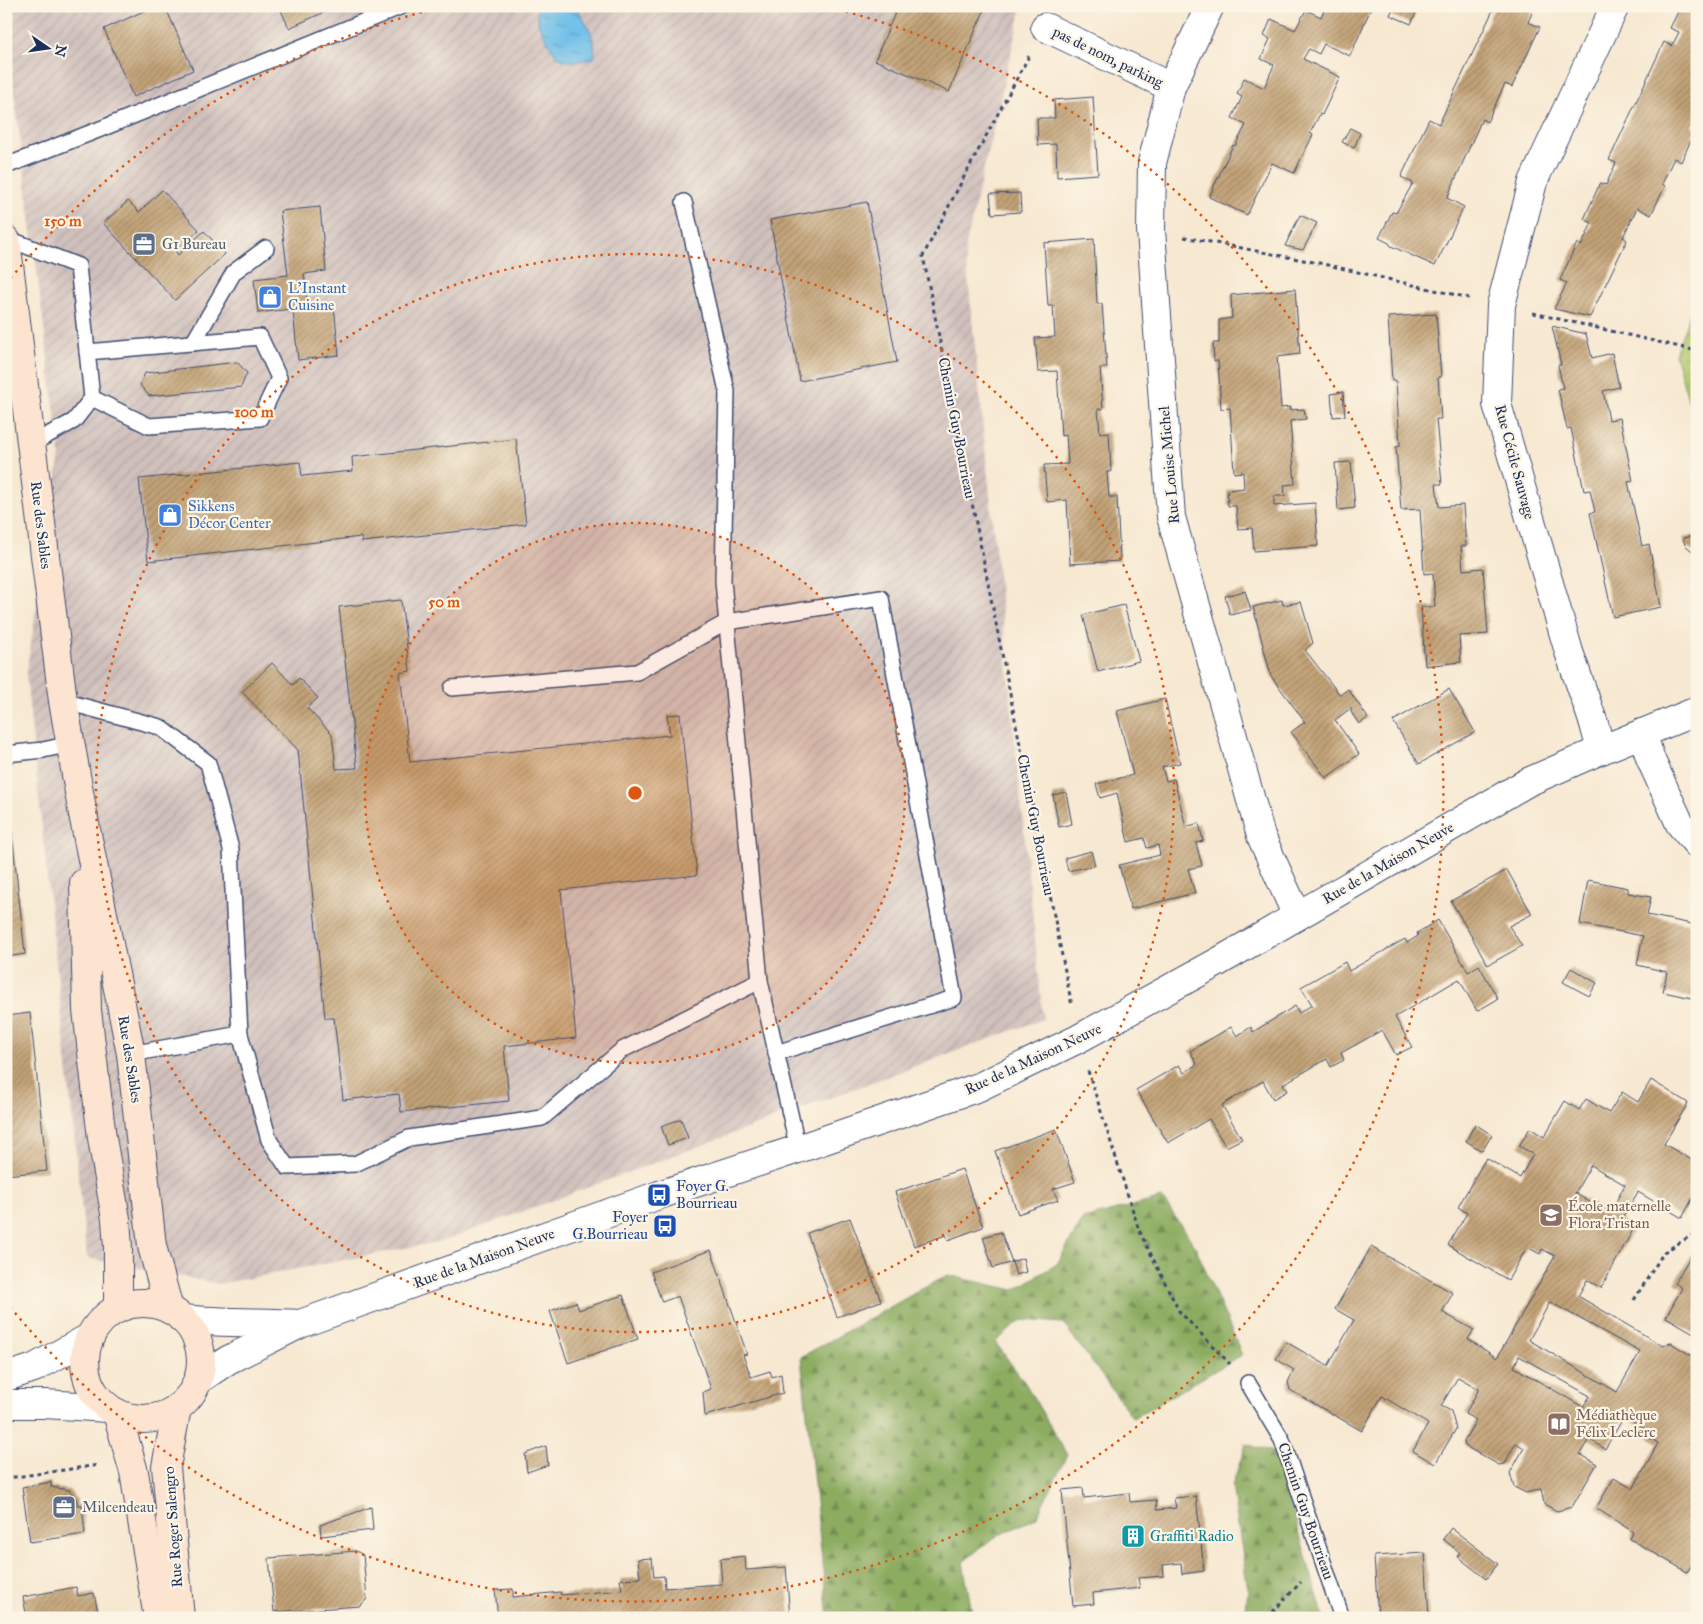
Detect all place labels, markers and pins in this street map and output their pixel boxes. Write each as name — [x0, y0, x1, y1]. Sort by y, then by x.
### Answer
office icon: G1 Bureau — [131, 231, 157, 257]
place label: G1 Bureau — [162, 235, 226, 253]
place label: L'Instant Cuisine — [288, 279, 347, 314]
shop icon: L'Instant Cuisine — [257, 284, 283, 310]
place label: Sikkens Décor Center — [188, 497, 271, 532]
shop icon: Sikkens Décor Center — [157, 502, 183, 528]
centre of rings — [626, 784, 644, 802]
place label: Foyer G. Bourrieau — [676, 1177, 737, 1212]
bus stop icon: Foyer G. Bourrieau — [646, 1182, 672, 1208]
place label: École maternelle Flora Tristan — [1568, 1196, 1671, 1232]
school or university icon: École maternelle Flora Tristan — [1538, 1202, 1564, 1228]
place label: Foyer G.Bourrieau — [573, 1208, 648, 1243]
bus stop icon: Foyer G.Bourrieau — [652, 1213, 678, 1239]
place label: Médiathèque Félix Leclerc — [1576, 1406, 1657, 1441]
library icon: Médiathèque Félix Leclerc — [1546, 1411, 1572, 1437]
office icon: Milcendeau — [51, 1494, 77, 1520]
place label: Milcendeau — [82, 1498, 154, 1516]
building icon: Graffiti Radio — [1120, 1523, 1146, 1549]
place label: Graffiti Radio — [1150, 1527, 1234, 1545]

